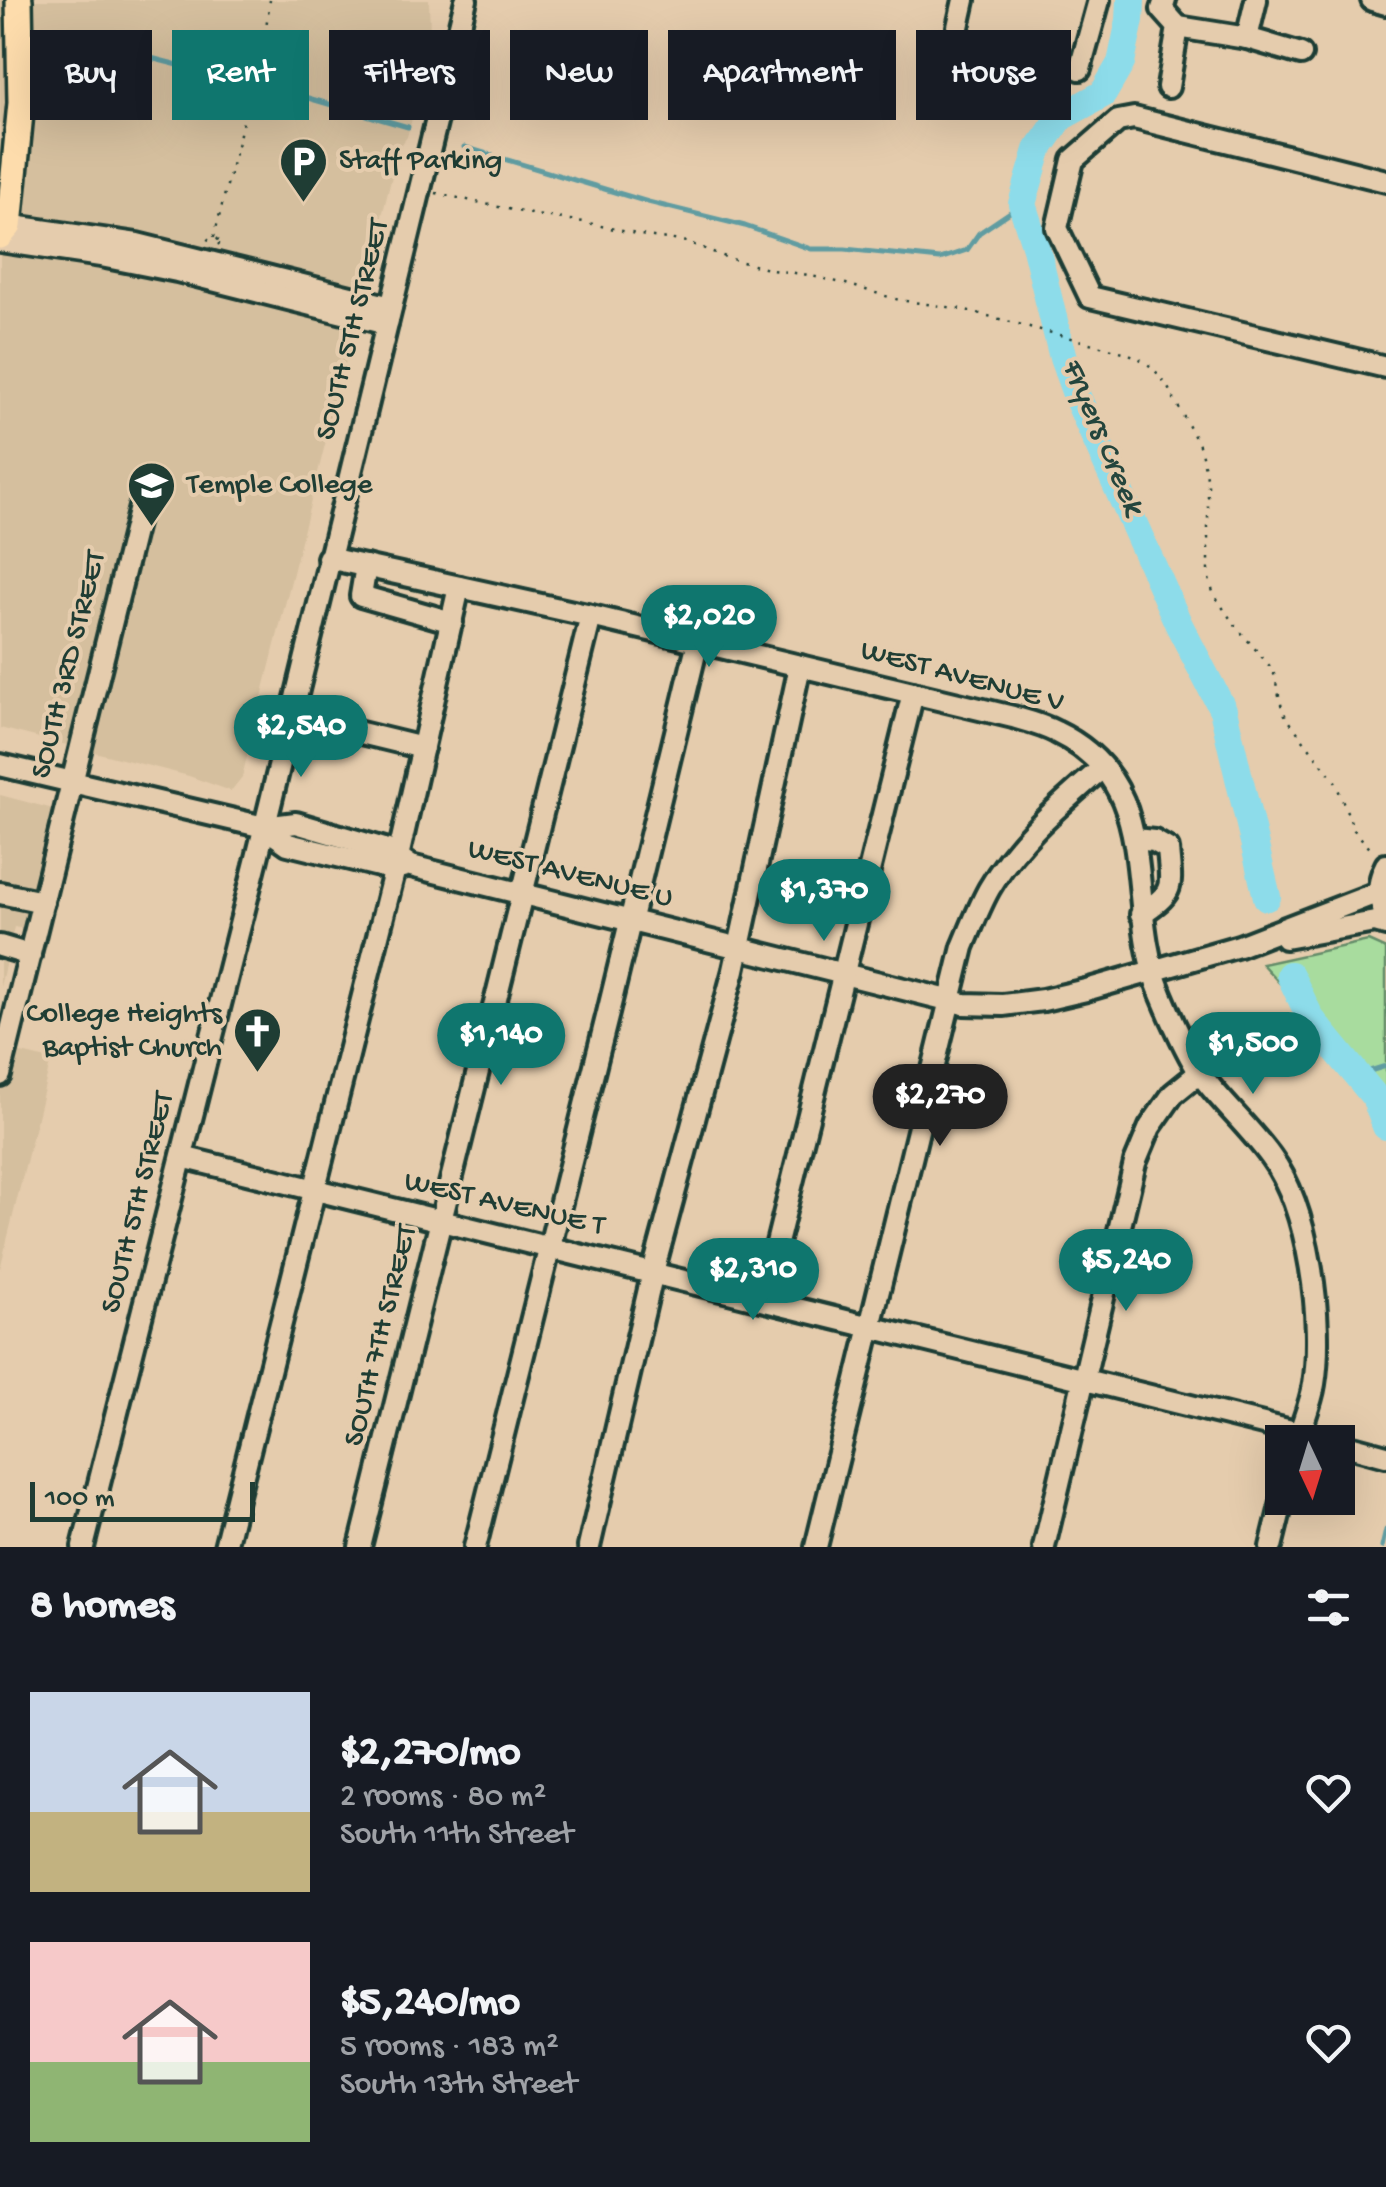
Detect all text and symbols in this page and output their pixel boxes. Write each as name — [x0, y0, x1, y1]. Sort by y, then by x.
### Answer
chip: Buy — [30, 30, 152, 120]
chip: Rent — [172, 30, 309, 120]
chip: Filters — [329, 30, 490, 120]
chip: New — [510, 30, 648, 120]
chip: Apartment — [668, 30, 896, 120]
chip: House — [916, 30, 1071, 120]
parking icon: Staff Parking — [278, 136, 330, 204]
place label: Staff Parking — [339, 145, 502, 180]
street label: SOUTH 5TH STREET — [310, 214, 399, 444]
water label: Fryers Creek — [1051, 353, 1152, 524]
school or university icon: Temple College — [126, 460, 178, 528]
place label: Temple College — [185, 469, 373, 504]
street label: SOUTH 3RD STREET — [25, 546, 116, 782]
pin: $2,020 — [628, 585, 790, 670]
text: $2,020 — [663, 598, 755, 636]
street label: WEST AVENUE V — [856, 634, 1068, 722]
pin: $2,540 — [220, 695, 382, 780]
text: $2,540 — [256, 708, 346, 746]
street label: WEST AVENUE U — [464, 833, 676, 917]
pin: $1,370 — [743, 859, 905, 944]
text: $1,370 — [780, 872, 868, 910]
place label: College Heights Baptist Church — [26, 998, 223, 1067]
pin: $1,140 — [420, 1003, 582, 1088]
church icon: College Heights Baptist Church — [231, 1006, 283, 1074]
pin: $1,500 — [1172, 1012, 1334, 1097]
text: $1,140 — [459, 1016, 543, 1054]
text: $1,500 — [1208, 1025, 1298, 1063]
pin: $2,270 — [859, 1064, 1021, 1149]
text: $2,270 — [895, 1077, 985, 1115]
street label: SOUTH 5TH STREET — [95, 1087, 184, 1317]
street label: WEST AVENUE T — [401, 1165, 609, 1245]
street label: SOUTH 7TH STREET — [338, 1220, 427, 1450]
pin: $5,240 — [1045, 1229, 1207, 1314]
pin: $2,310 — [672, 1238, 834, 1323]
text: $5,240 — [1081, 1242, 1171, 1280]
text: $2,310 — [709, 1251, 797, 1289]
north arrow — [1265, 1425, 1355, 1515]
map controls — [1265, 1425, 1355, 1515]
scale bar — [30, 1477, 255, 1522]
text: 100 m — [45, 1483, 115, 1516]
icon: filters — [1301, 1580, 1356, 1635]
text: 8 homes — [30, 1583, 174, 1632]
text: $2,270/mo — [340, 1730, 521, 1779]
icon: home — [110, 1732, 230, 1852]
icon: heart — [1301, 1765, 1356, 1820]
text: 2 rooms · 80 m² — [340, 1779, 546, 1817]
text: South 11th Street — [340, 1817, 573, 1855]
text: $5,240/mo — [340, 1980, 520, 2029]
icon: home — [110, 1982, 230, 2102]
icon: heart — [1301, 2015, 1356, 2070]
text: 5 rooms · 183 m² — [340, 2029, 559, 2067]
text: South 13th Street — [340, 2067, 577, 2105]

